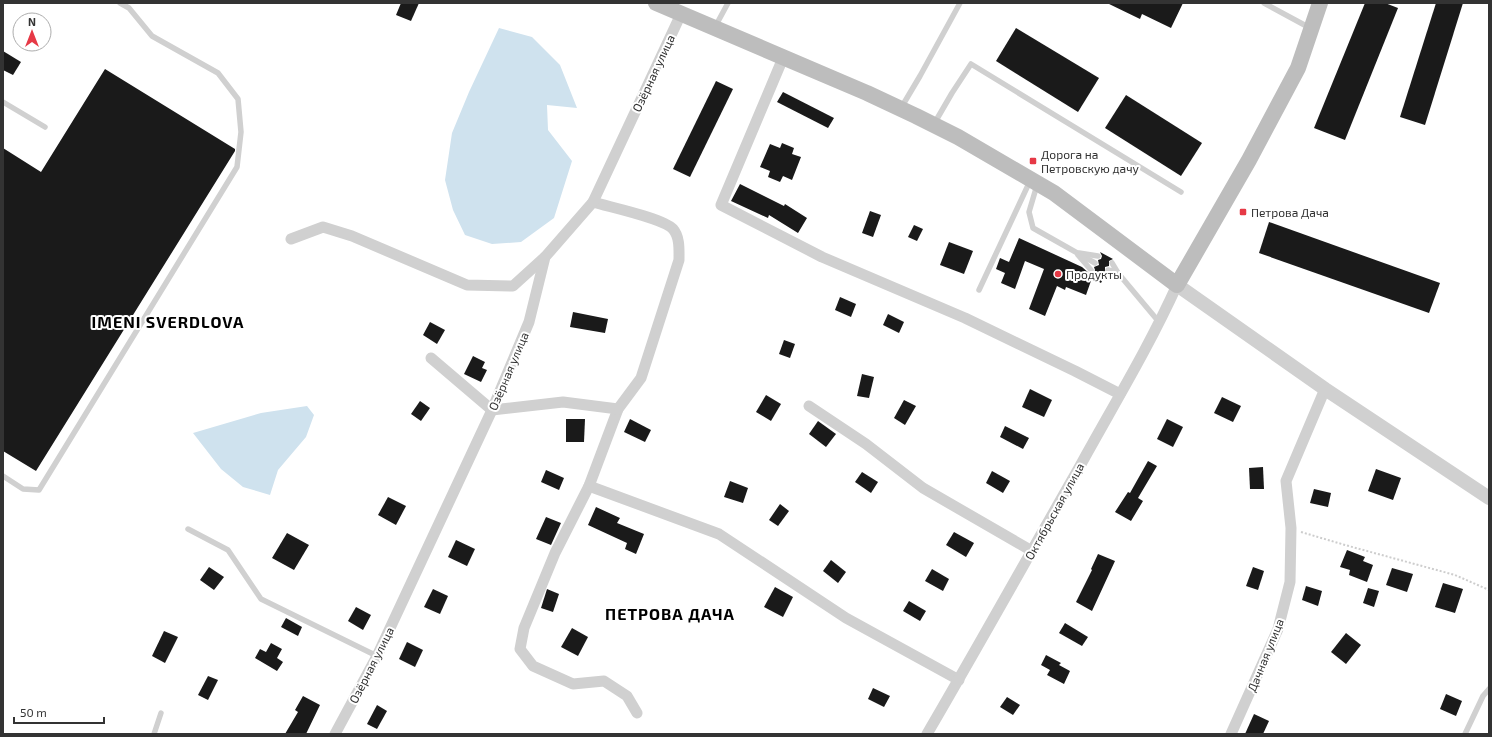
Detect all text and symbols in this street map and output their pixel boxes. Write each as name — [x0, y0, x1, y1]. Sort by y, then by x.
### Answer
north arrow — [12, 12, 52, 52]
text: N — [28, 15, 36, 28]
street label: Озёрная улица — [629, 32, 678, 114]
place label: Дорога на Петровскую дачу — [1041, 147, 1140, 176]
marker: Дорога на Петровскую дачу — [1028, 156, 1038, 166]
place label: Петрова Дача — [1251, 205, 1329, 219]
marker: Петрова Дача — [1238, 207, 1248, 217]
place label: Продукты — [1066, 267, 1122, 282]
marker: Продукты — [1053, 269, 1063, 279]
district label: IMENI SVERDLOVA — [92, 312, 244, 331]
street label: Озёрная улица — [485, 330, 532, 413]
street label: Октябрьская улица — [1022, 460, 1087, 562]
district label: ПЕТРОВА ДАЧА — [605, 604, 735, 623]
street label: Дачная улица — [1244, 616, 1287, 694]
street label: Озёрная улица — [346, 625, 397, 706]
scale bar — [14, 699, 104, 725]
text: 50 m — [20, 705, 47, 719]

